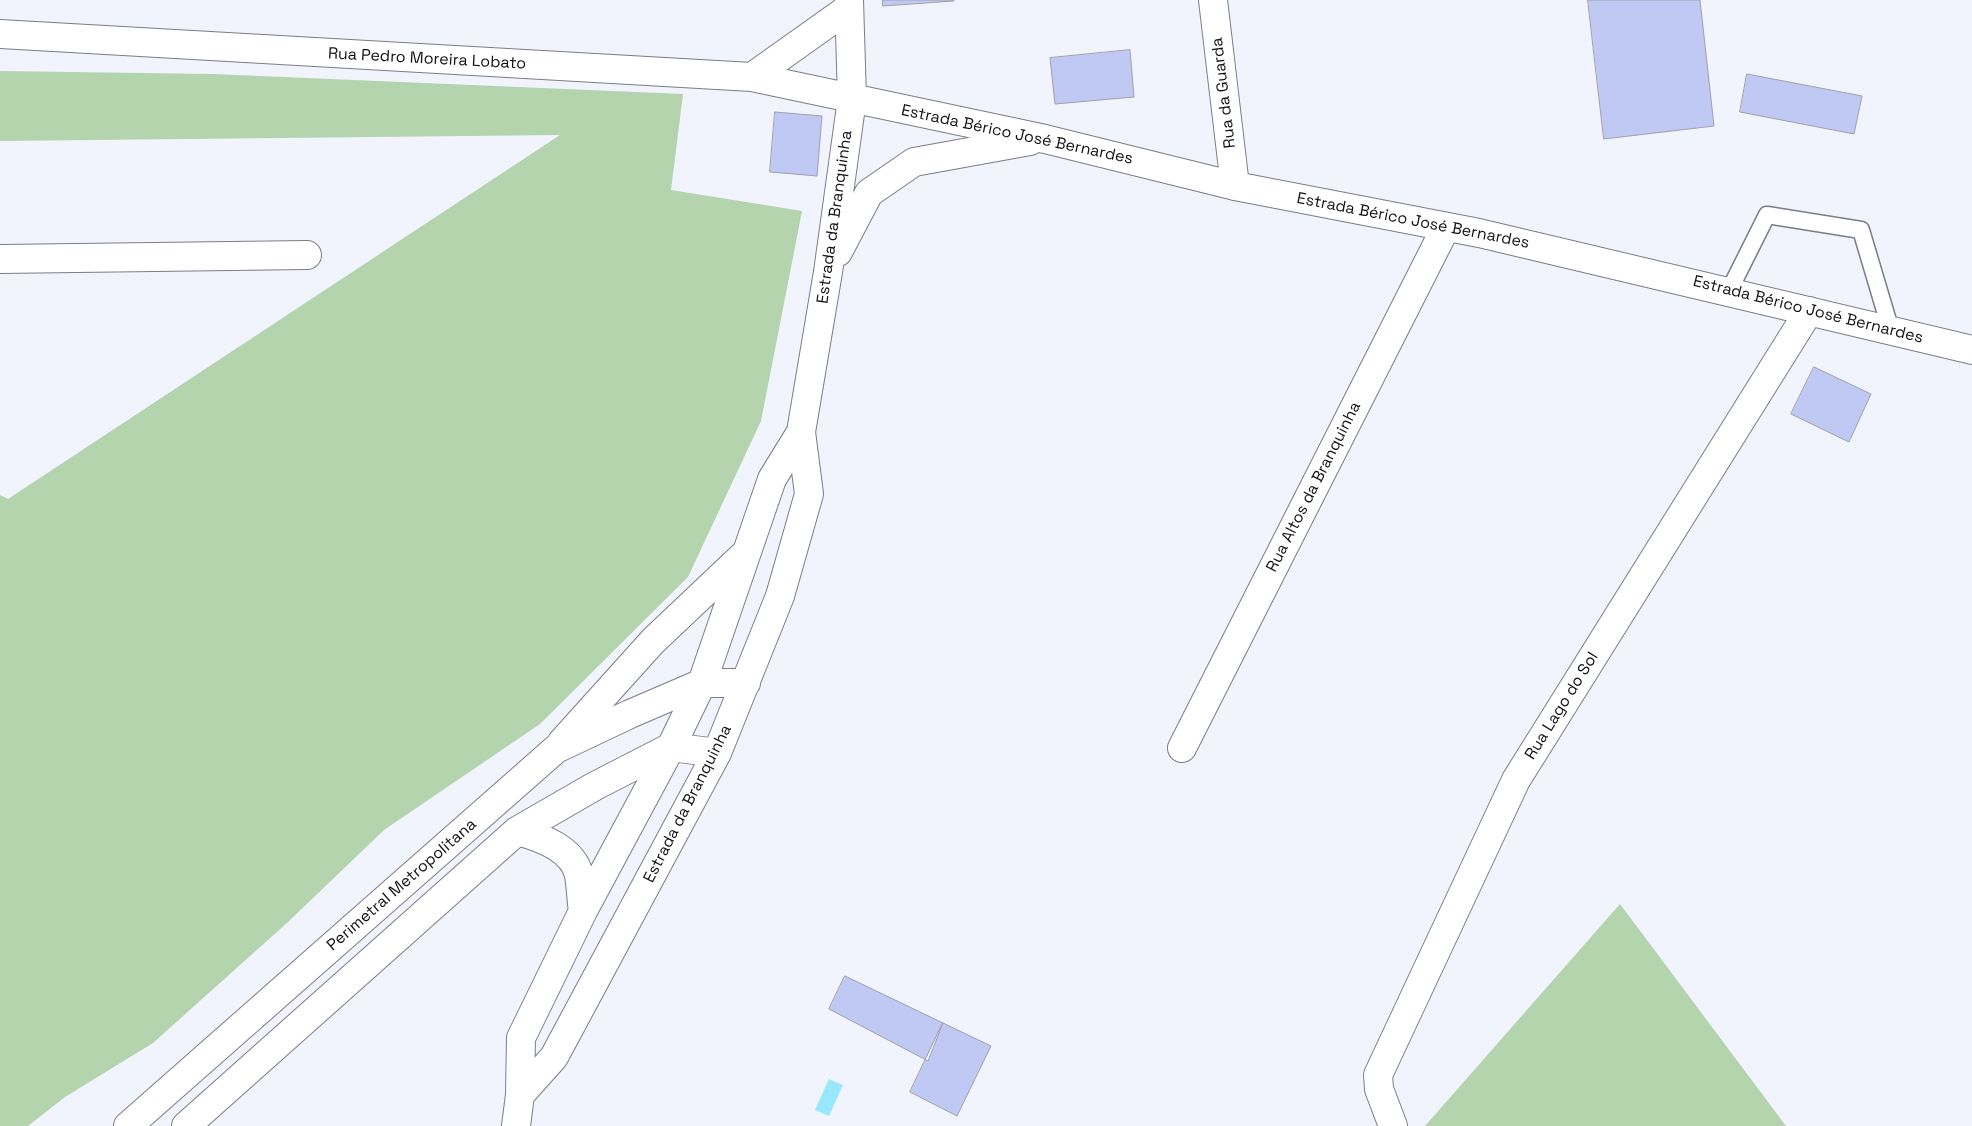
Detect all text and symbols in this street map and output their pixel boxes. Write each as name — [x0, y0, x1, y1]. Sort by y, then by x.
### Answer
street label: Rua da Guarda — [1208, 36, 1240, 150]
street label: Rua Pedro Moreira Lobato — [327, 44, 527, 74]
street label: Estrada Bérico José Bernardes — [899, 101, 1135, 169]
street label: Estrada da Branquinha — [813, 129, 857, 305]
street label: Estrada Bérico José Bernardes — [1295, 189, 1531, 253]
street label: Estrada Bérico José Bernardes — [1691, 272, 1925, 348]
street label: Rua Altos da Branquinha — [1263, 399, 1365, 575]
street label: Rua Lago do Sol — [1521, 649, 1603, 763]
street label: Estrada da Branquinha — [640, 722, 736, 886]
street label: Perimetral Metropolitana — [323, 815, 481, 955]

